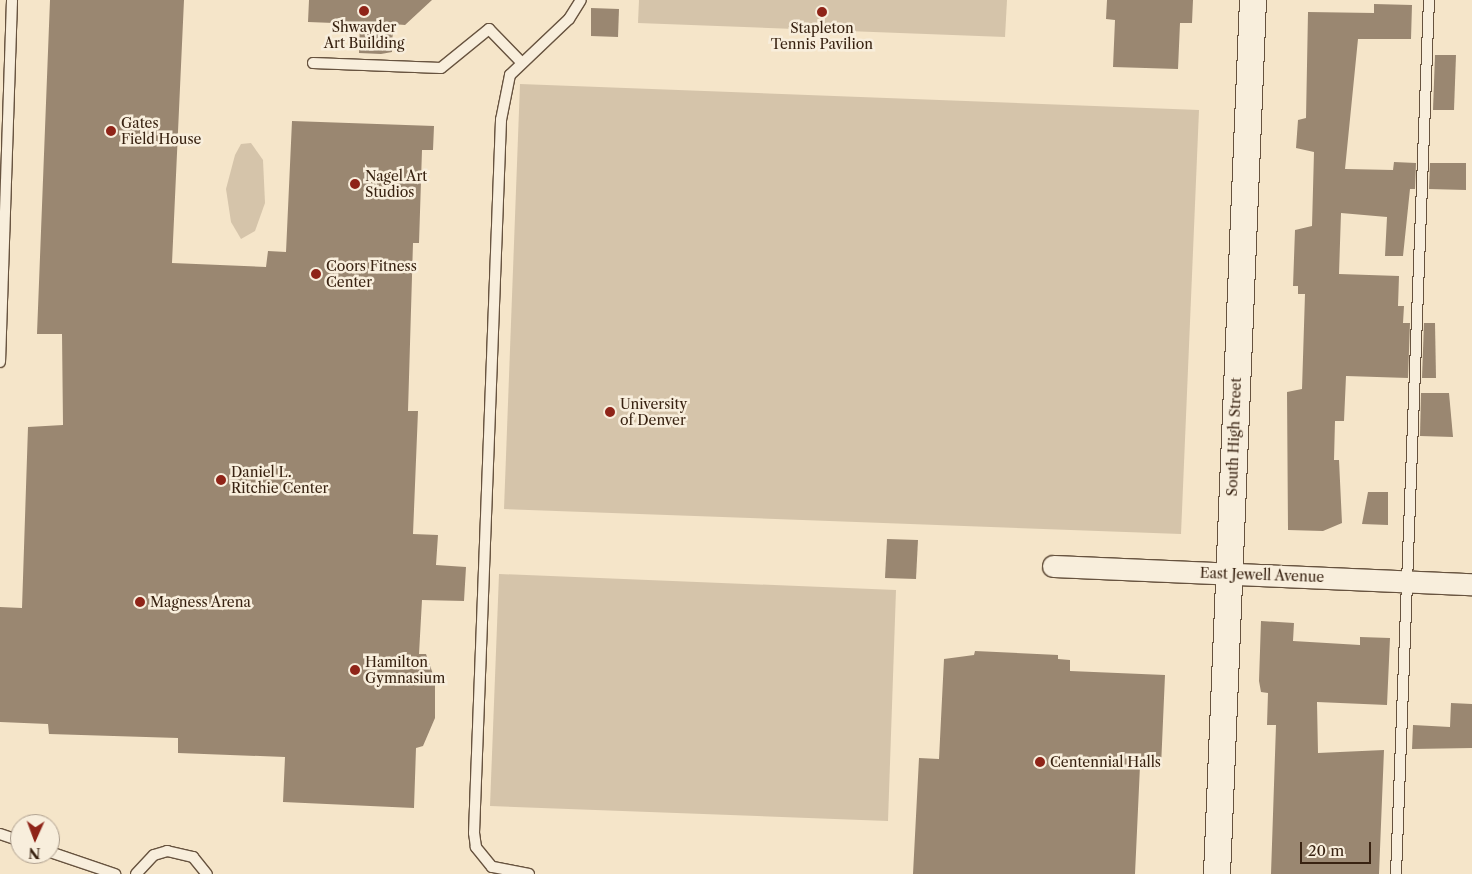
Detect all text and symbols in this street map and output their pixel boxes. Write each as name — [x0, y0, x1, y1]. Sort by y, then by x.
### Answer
marker: Shwayder Art Building — [358, 5, 370, 17]
marker: Stapleton Tennis Pavilion — [816, 6, 828, 18]
place label: Shwayder Art Building — [324, 19, 404, 52]
place label: Stapleton Tennis Pavilion — [771, 20, 873, 52]
place label: Gates Field House — [121, 115, 201, 148]
marker: Gates Field House — [105, 125, 117, 137]
place label: Nagel Art Studios — [365, 168, 428, 200]
marker: Nagel Art Studios — [349, 178, 361, 190]
place label: Coors Fitness Center — [326, 258, 417, 290]
marker: Coors Fitness Center — [310, 268, 322, 280]
street label: South High Street — [1224, 377, 1244, 497]
place label: University of Denver — [620, 396, 687, 428]
marker: University of Denver — [604, 406, 616, 418]
place label: Daniel L. Ritchie Center — [231, 464, 328, 497]
marker: Daniel L. Ritchie Center — [215, 474, 227, 486]
street label: East Jewell Avenue — [1199, 564, 1325, 586]
place label: Magness Arena — [150, 594, 251, 610]
marker: Magness Arena — [134, 596, 146, 608]
place label: Hamilton Gymnasium — [365, 654, 445, 686]
marker: Hamilton Gymnasium — [349, 664, 361, 676]
place label: Centennial Halls — [1050, 754, 1161, 770]
marker: Centennial Halls — [1034, 756, 1046, 768]
north arrow — [10, 814, 60, 864]
scale bar — [1302, 832, 1373, 864]
text: 20 m — [1308, 841, 1344, 860]
text: N — [28, 844, 41, 862]

